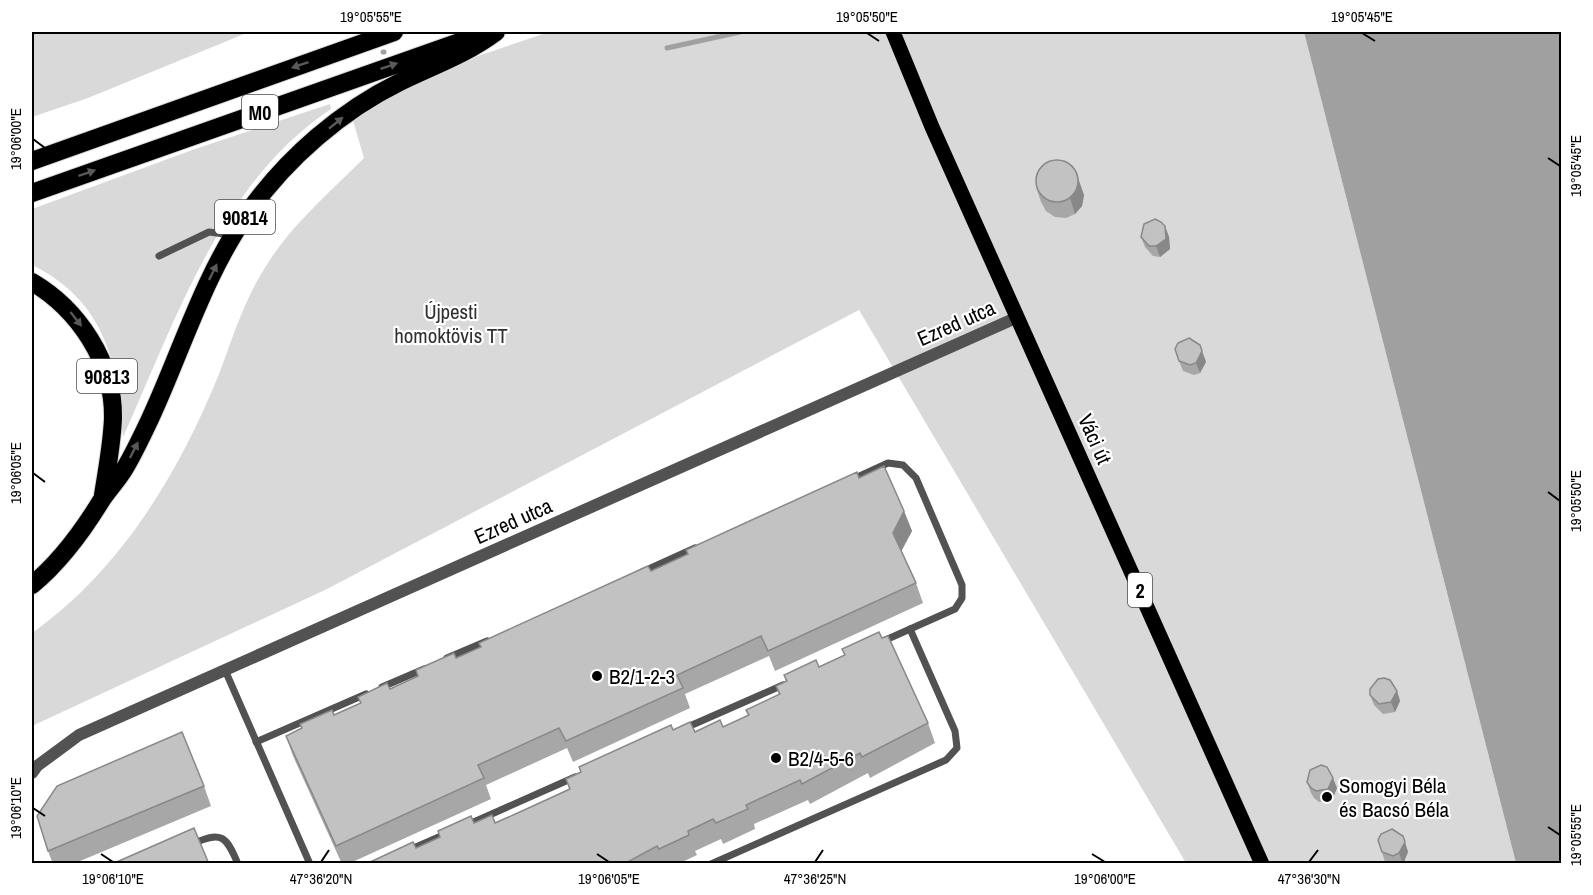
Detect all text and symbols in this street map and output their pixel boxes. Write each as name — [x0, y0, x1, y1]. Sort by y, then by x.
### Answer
text: 19°05'55"E — [340, 6, 402, 27]
text: 19°05'50"E — [836, 6, 898, 27]
text: 19°05'45"E — [1331, 6, 1393, 27]
one-way arrow — [291, 61, 309, 71]
one-way arrow — [381, 61, 399, 71]
road number: M0 — [242, 95, 278, 129]
text: 19°06'00"E — [5, 108, 26, 170]
one-way arrow — [328, 116, 344, 129]
text: 19°05'45"E — [1565, 135, 1586, 197]
one-way arrow — [78, 168, 96, 178]
road number: 90814 — [215, 200, 275, 234]
one-way arrow — [209, 263, 218, 280]
street label: Ezred utca — [912, 293, 1000, 353]
park label: Újpesti homoktövis TT — [394, 297, 508, 350]
one-way arrow — [69, 311, 82, 327]
road number: 90813 — [77, 359, 137, 393]
street label: Váci út — [1071, 409, 1119, 469]
one-way arrow — [129, 441, 139, 459]
text: 19°06'05"E — [5, 442, 26, 504]
text: 19°05'50"E — [1565, 470, 1586, 532]
street label: Ezred utca — [469, 491, 557, 551]
road number: 2 — [1128, 573, 1152, 607]
place label: B2/1-2-3 — [609, 662, 675, 691]
marker: B2/1-2-3 — [590, 669, 604, 683]
place label: B2/4-5-6 — [788, 744, 854, 773]
marker: B2/4-5-6 — [769, 751, 783, 765]
place label: Somogyi Béla és Bacsó Béla — [1339, 771, 1450, 824]
text: 19°06'10"E — [5, 777, 26, 839]
marker: Somogyi Béla és Bacsó Béla — [1320, 790, 1334, 804]
text: 19°05'55"E — [1565, 804, 1586, 866]
text: 19°06'10"E — [82, 868, 144, 889]
text: 47°36'20"N — [290, 868, 352, 889]
text: 19°06'05"E — [578, 868, 640, 889]
text: 47°36'25"N — [784, 868, 846, 889]
text: 19°06'00"E — [1074, 868, 1136, 889]
text: 47°36'30"N — [1278, 868, 1340, 889]

